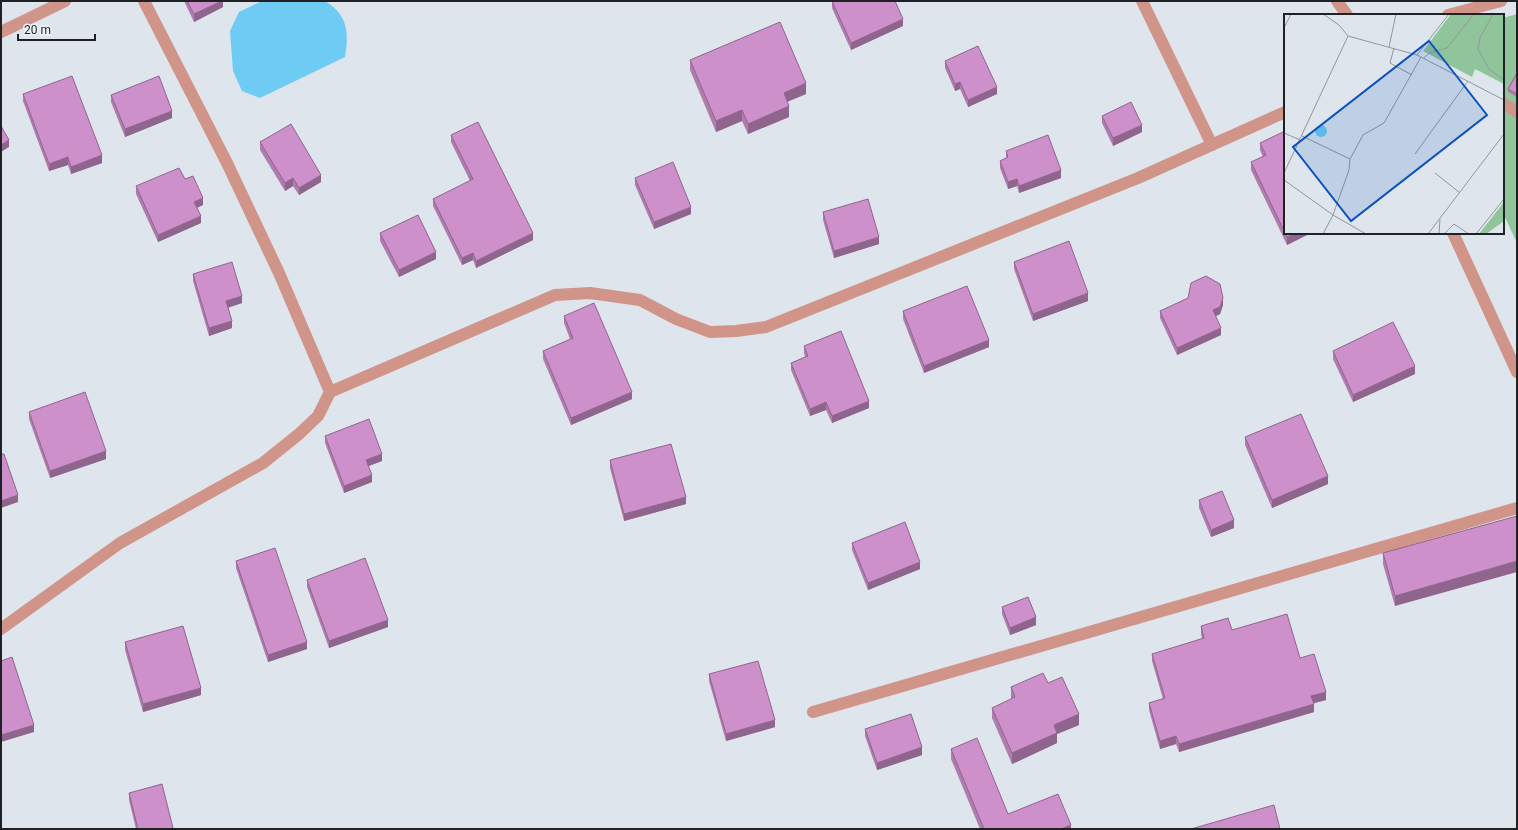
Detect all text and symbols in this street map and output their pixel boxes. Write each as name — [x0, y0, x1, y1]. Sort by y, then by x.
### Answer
inset map — [1284, 14, 1504, 234]
scale bar — [18, 16, 95, 42]
text: 20 m — [24, 23, 51, 37]

